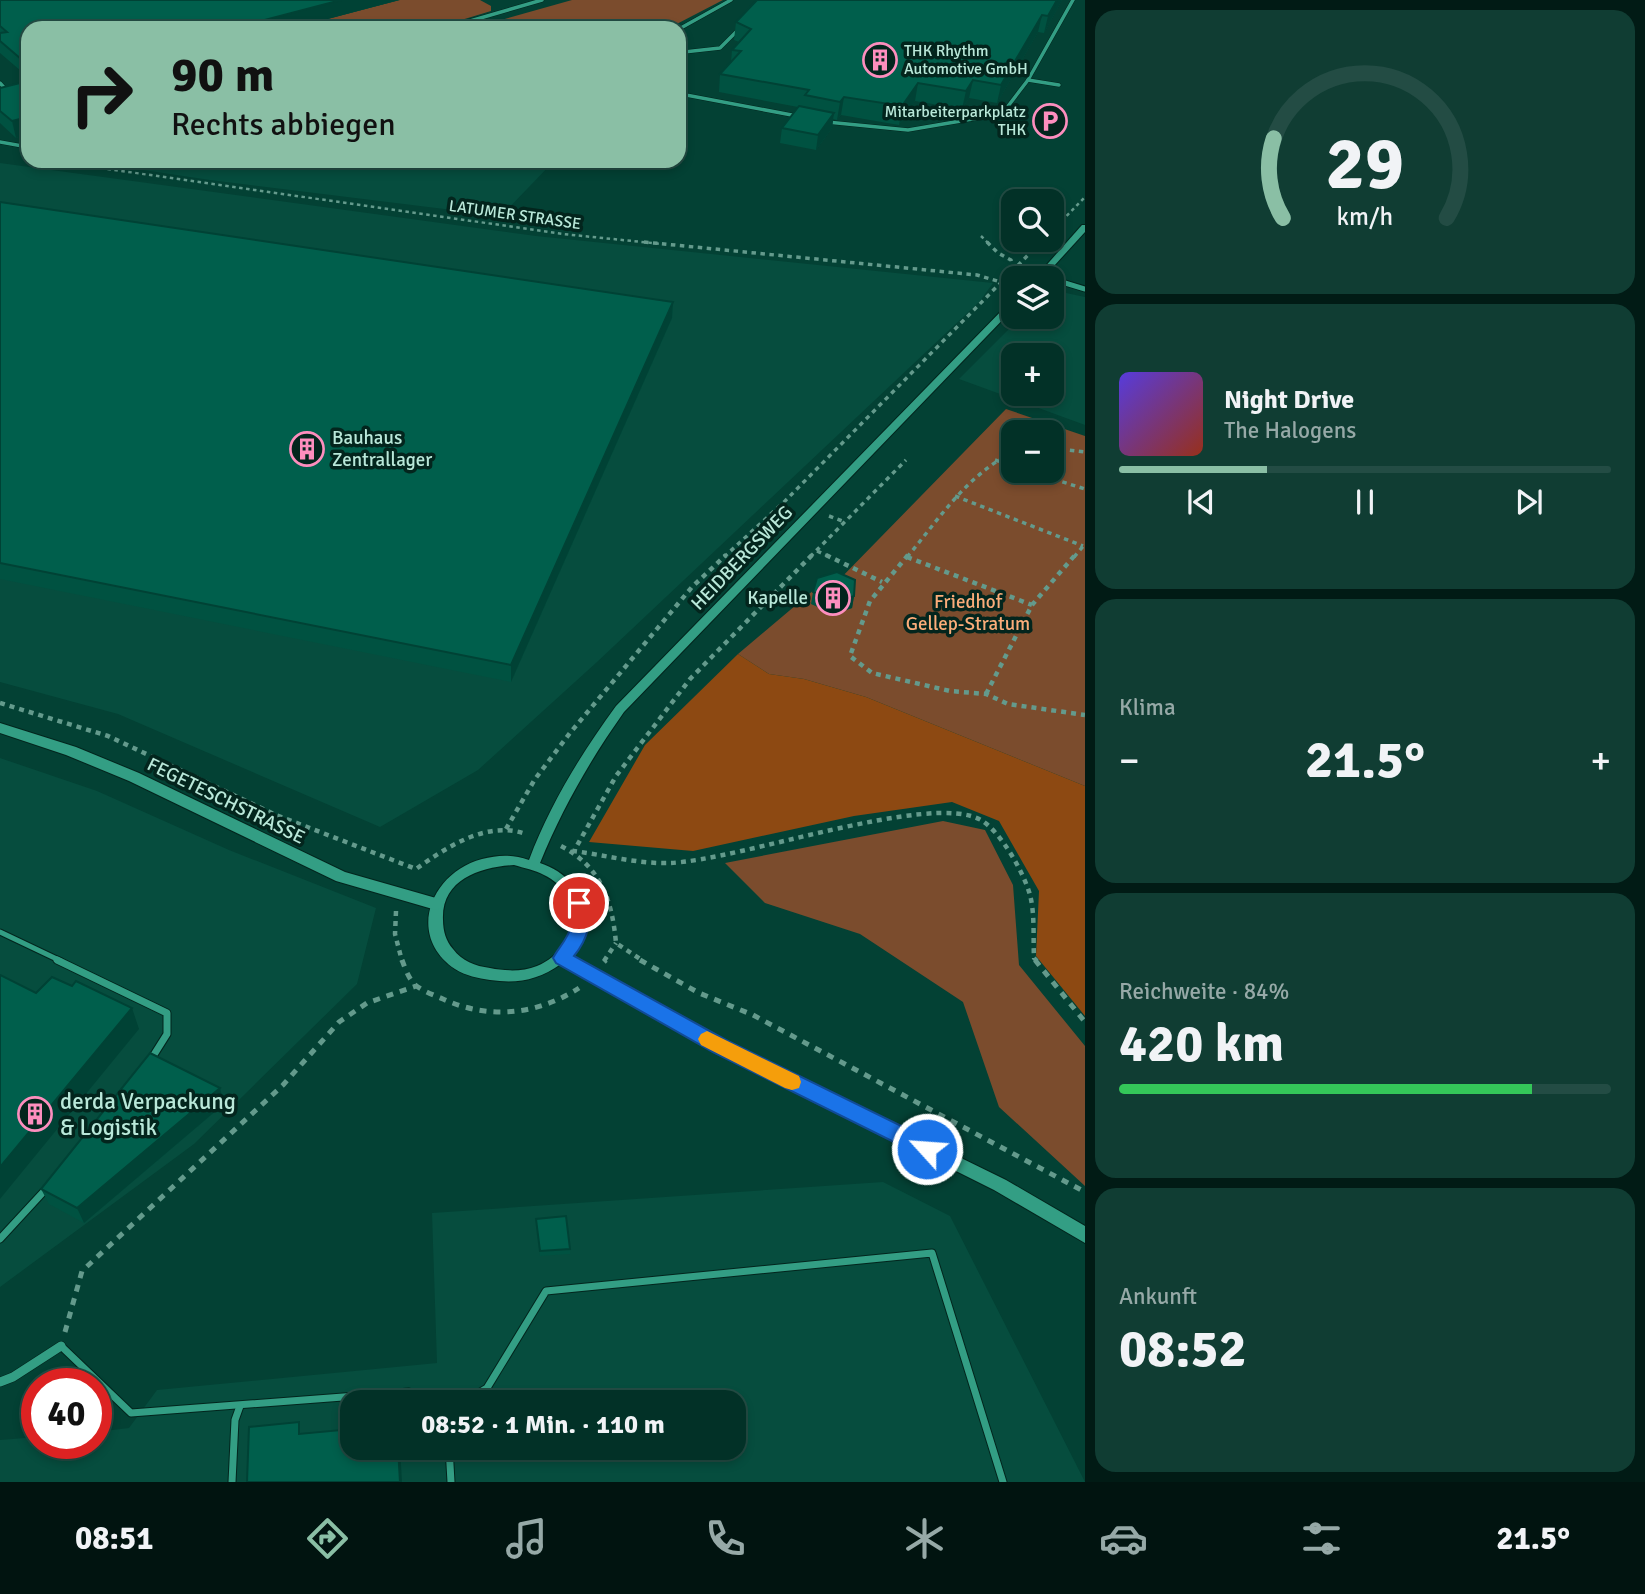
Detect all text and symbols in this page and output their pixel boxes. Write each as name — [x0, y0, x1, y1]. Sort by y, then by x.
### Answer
building icon: THK Rhythm Automotive GmbH — [861, 41, 899, 79]
place label: THK Rhythm Automotive GmbH — [904, 41, 1028, 79]
text: 90 m — [171, 45, 274, 105]
icon: right — [56, 49, 147, 140]
place label: Mitarbeiterparkplatz THK — [885, 102, 1026, 140]
parking icon: Mitarbeiterparkplatz THK — [1031, 102, 1069, 140]
text: Rechts abbiegen — [171, 105, 396, 144]
text: 29 — [1326, 121, 1404, 210]
map controls — [1001, 189, 1064, 483]
button: search — [1001, 189, 1064, 252]
street label: LATUMER STRASSE — [448, 196, 582, 234]
text: km/h — [1337, 201, 1393, 232]
button: layers — [1001, 266, 1064, 329]
button: + — [1001, 343, 1064, 406]
text: Night Drive — [1224, 384, 1354, 416]
text: The Halogens — [1224, 416, 1356, 445]
button: − — [1001, 420, 1064, 483]
place label: Bauhaus Zentrallager — [332, 426, 432, 472]
building icon: Bauhaus Zentrallager — [288, 430, 326, 468]
icon: previous — [1182, 483, 1220, 521]
icon: pause — [1346, 483, 1384, 521]
icon: next — [1510, 483, 1548, 521]
street label: HEIDBERGSWEG — [686, 501, 798, 615]
building icon: Kapelle — [814, 579, 852, 617]
place label: Kapelle — [747, 586, 808, 610]
park label: Friedhof Gellep-Stratum — [906, 590, 1030, 636]
text: Klima — [1119, 693, 1176, 722]
text: 21.5° — [1305, 728, 1425, 792]
text: − — [1119, 737, 1140, 784]
text: + — [1590, 737, 1611, 784]
street label: FEGETESCHSTRASSE — [143, 752, 309, 850]
pin — [549, 873, 609, 933]
icon: arrive — [560, 884, 598, 922]
text: Reichweite · 84% — [1119, 977, 1289, 1006]
text: 420 km — [1119, 1012, 1284, 1076]
place label: derda Verpackung & Logistik — [60, 1087, 236, 1142]
building icon: derda Verpackung & Logistik — [16, 1095, 54, 1133]
position arrow — [890, 1112, 964, 1186]
text: Ankunft — [1119, 1282, 1197, 1311]
text: 08:52 — [1119, 1317, 1247, 1381]
speed limit sign: 40 — [21, 1368, 112, 1459]
text: 08:52 · 1 Min. · 110 m — [421, 1409, 665, 1441]
icon: directions — [303, 1514, 352, 1563]
icon: music — [502, 1514, 551, 1563]
icon: phone — [701, 1514, 750, 1563]
icon: climate — [900, 1514, 949, 1563]
icon: car — [1099, 1514, 1148, 1563]
icon: filters — [1297, 1514, 1346, 1563]
text: 08:51 — [75, 1519, 153, 1558]
text: 21.5° — [1496, 1519, 1570, 1558]

